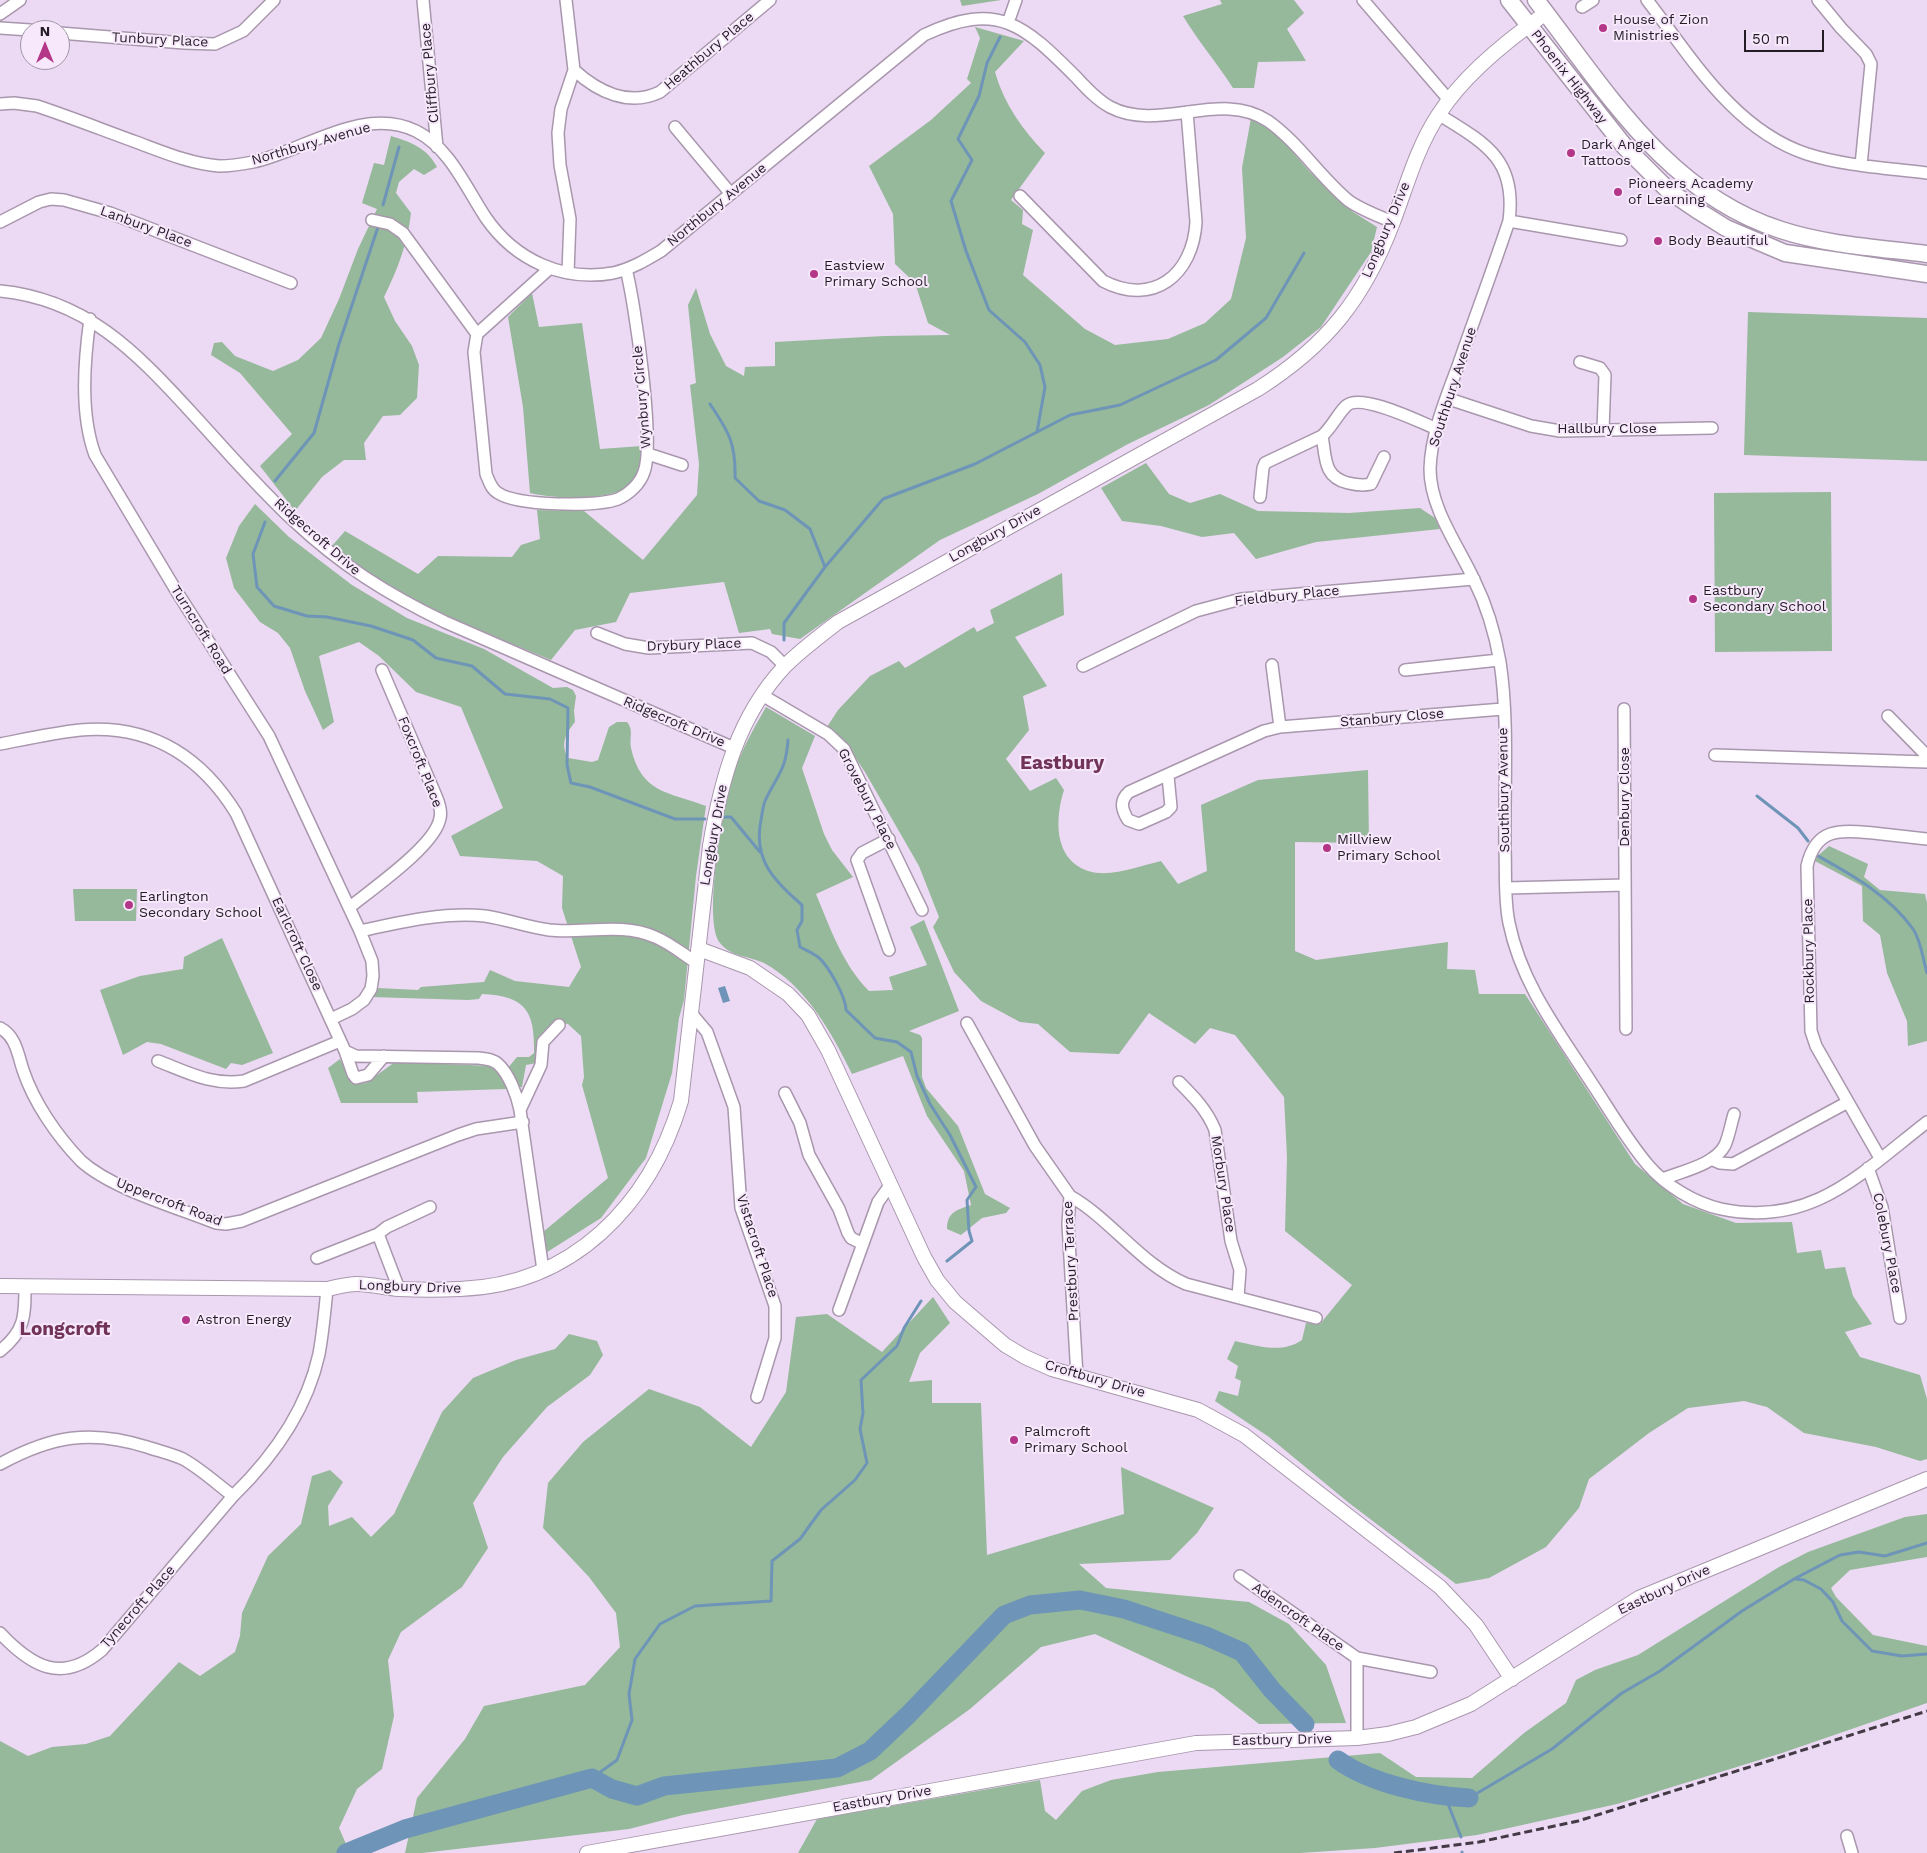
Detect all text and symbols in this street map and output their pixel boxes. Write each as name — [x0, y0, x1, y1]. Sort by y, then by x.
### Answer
street label: Heathbury Place — [661, 9, 757, 93]
place label: House of Zion Ministries — [1613, 12, 1709, 44]
north arrow — [20, 20, 70, 70]
scale bar — [1747, 20, 1827, 52]
street label: Cliffbury Place — [417, 22, 443, 124]
marker: House of Zion Ministries — [1597, 22, 1609, 34]
text: N — [40, 23, 50, 39]
street label: Phoenix Highway — [1527, 27, 1611, 127]
street label: Tunbury Place — [111, 29, 209, 51]
text: 50 m — [1752, 30, 1789, 48]
street label: Northbury Avenue — [250, 119, 372, 169]
place label: Dark Angel Tattoos — [1581, 137, 1655, 170]
marker: Dark Angel Tattoos — [1565, 147, 1577, 159]
street label: Northbury Avenue — [664, 160, 770, 250]
place label: Pioneers Academy of Learning — [1628, 176, 1753, 208]
street label: Longbury Drive — [1358, 179, 1414, 281]
marker: Pioneers Academy of Learning — [1612, 186, 1624, 198]
street label: Lanbury Place — [98, 203, 194, 251]
place label: Body Beautiful — [1668, 233, 1768, 249]
marker: Body Beautiful — [1652, 235, 1664, 247]
place label: Eastview Primary School — [824, 258, 928, 290]
marker: Eastview Primary School — [808, 268, 820, 280]
street label: Southbury Avenue — [1426, 325, 1480, 449]
street label: Wynbury Circle — [629, 345, 655, 449]
street label: Hallbury Close — [1557, 421, 1657, 437]
street label: Ridgecroft Drive — [270, 495, 364, 579]
street label: Longbury Drive — [946, 502, 1044, 566]
street label: Turncroft Road — [167, 582, 235, 678]
street label: Fieldbury Place — [1234, 582, 1340, 610]
place label: Eastbury Secondary School — [1703, 583, 1826, 616]
marker: Eastbury Secondary School — [1687, 593, 1699, 605]
street label: Drybury Place — [646, 635, 742, 655]
street label: Ridgecroft Drive — [620, 693, 728, 751]
street label: Stanbury Close — [1339, 705, 1445, 731]
street label: Foxcroft Place — [394, 714, 446, 810]
street label: Southbury Avenue — [1495, 727, 1513, 853]
street label: Grovebury Place — [834, 746, 900, 852]
street label: Denbury Close — [1617, 747, 1633, 847]
district label: Eastbury — [1020, 752, 1104, 774]
street label: Longbury Drive — [697, 783, 731, 887]
place label: Millview Primary School — [1337, 832, 1441, 864]
marker: Millview Primary School — [1321, 842, 1333, 854]
place label: Earlington Secondary School — [139, 889, 262, 922]
street label: Earlcroft Close — [268, 894, 326, 994]
street label: Rockbury Place — [1800, 898, 1818, 1004]
marker: Earlington Secondary School — [123, 899, 135, 911]
street label: Morbury Place — [1207, 1134, 1239, 1234]
street label: Uppercroft Road — [114, 1174, 224, 1230]
street label: Colebury Place — [1869, 1191, 1905, 1295]
street label: Vistacroft Place — [732, 1192, 782, 1300]
street label: Prestbury Terrace — [1059, 1200, 1083, 1322]
street label: Longbury Drive — [358, 1277, 462, 1297]
place label: Astron Energy — [196, 1312, 291, 1328]
marker: Astron Energy — [180, 1314, 192, 1326]
district label: Longcroft — [20, 1318, 110, 1340]
street label: Croftbury Drive — [1043, 1357, 1147, 1401]
place label: Palmcroft Primary School — [1024, 1424, 1128, 1456]
marker: Palmcroft Primary School — [1008, 1434, 1020, 1446]
street label: Eastbury Drive — [1615, 1561, 1713, 1619]
street label: Tynecroft Place — [97, 1562, 179, 1652]
street label: Adencroft Place — [1249, 1579, 1347, 1655]
street label: Eastbury Drive — [1232, 1731, 1332, 1749]
street label: Eastbury Drive — [831, 1782, 933, 1816]

